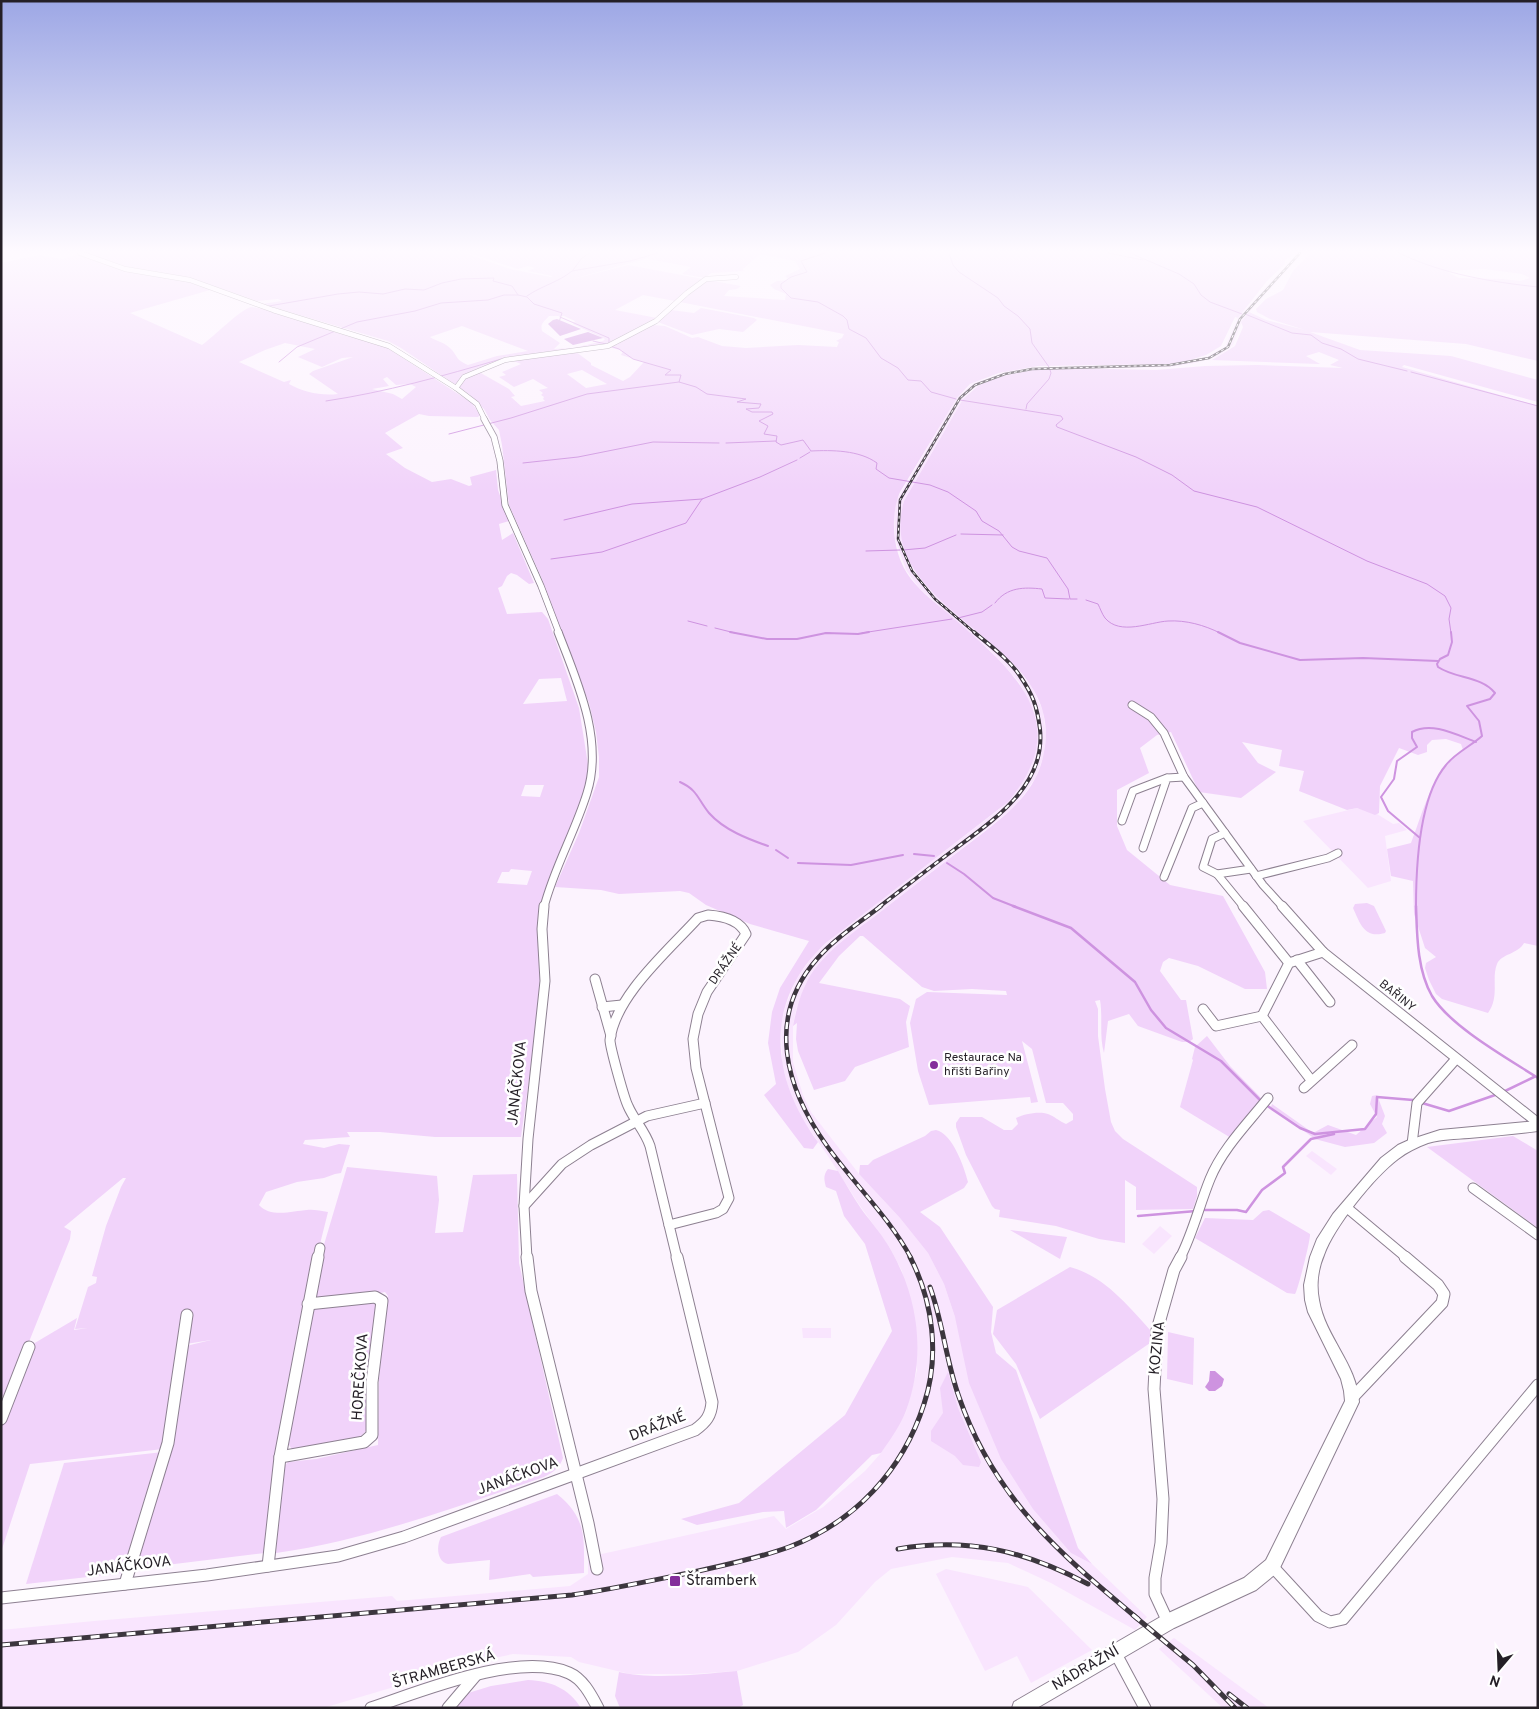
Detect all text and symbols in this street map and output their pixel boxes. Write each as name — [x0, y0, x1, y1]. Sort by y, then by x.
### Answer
street label: DRÁŽNÉ — [706, 940, 746, 988]
street label: BAŘINY — [1375, 976, 1419, 1016]
street label: JANÁČKOVA — [502, 1040, 532, 1126]
place label: Restaurace Na hřišti Bařiny — [944, 1050, 1022, 1080]
marker: Restaurace Na hřišti Bařiny — [928, 1059, 940, 1071]
street label: KOZINA — [1146, 1320, 1170, 1376]
street label: HOREČKOVA — [346, 1333, 374, 1421]
street label: DRÁŽNÉ — [627, 1407, 689, 1446]
street label: JANÁČKOVA — [474, 1452, 561, 1500]
street label: JANÁČKOVA — [85, 1550, 172, 1582]
place label: Štramberk — [686, 1570, 757, 1591]
marker: Štramberk — [668, 1574, 682, 1588]
street label: NÁDRAŽNÍ — [1048, 1640, 1125, 1696]
street label: ŠTRAMBERSKÁ — [390, 1644, 498, 1694]
north arrow — [1474, 1644, 1524, 1694]
text: N — [1488, 1670, 1503, 1690]

